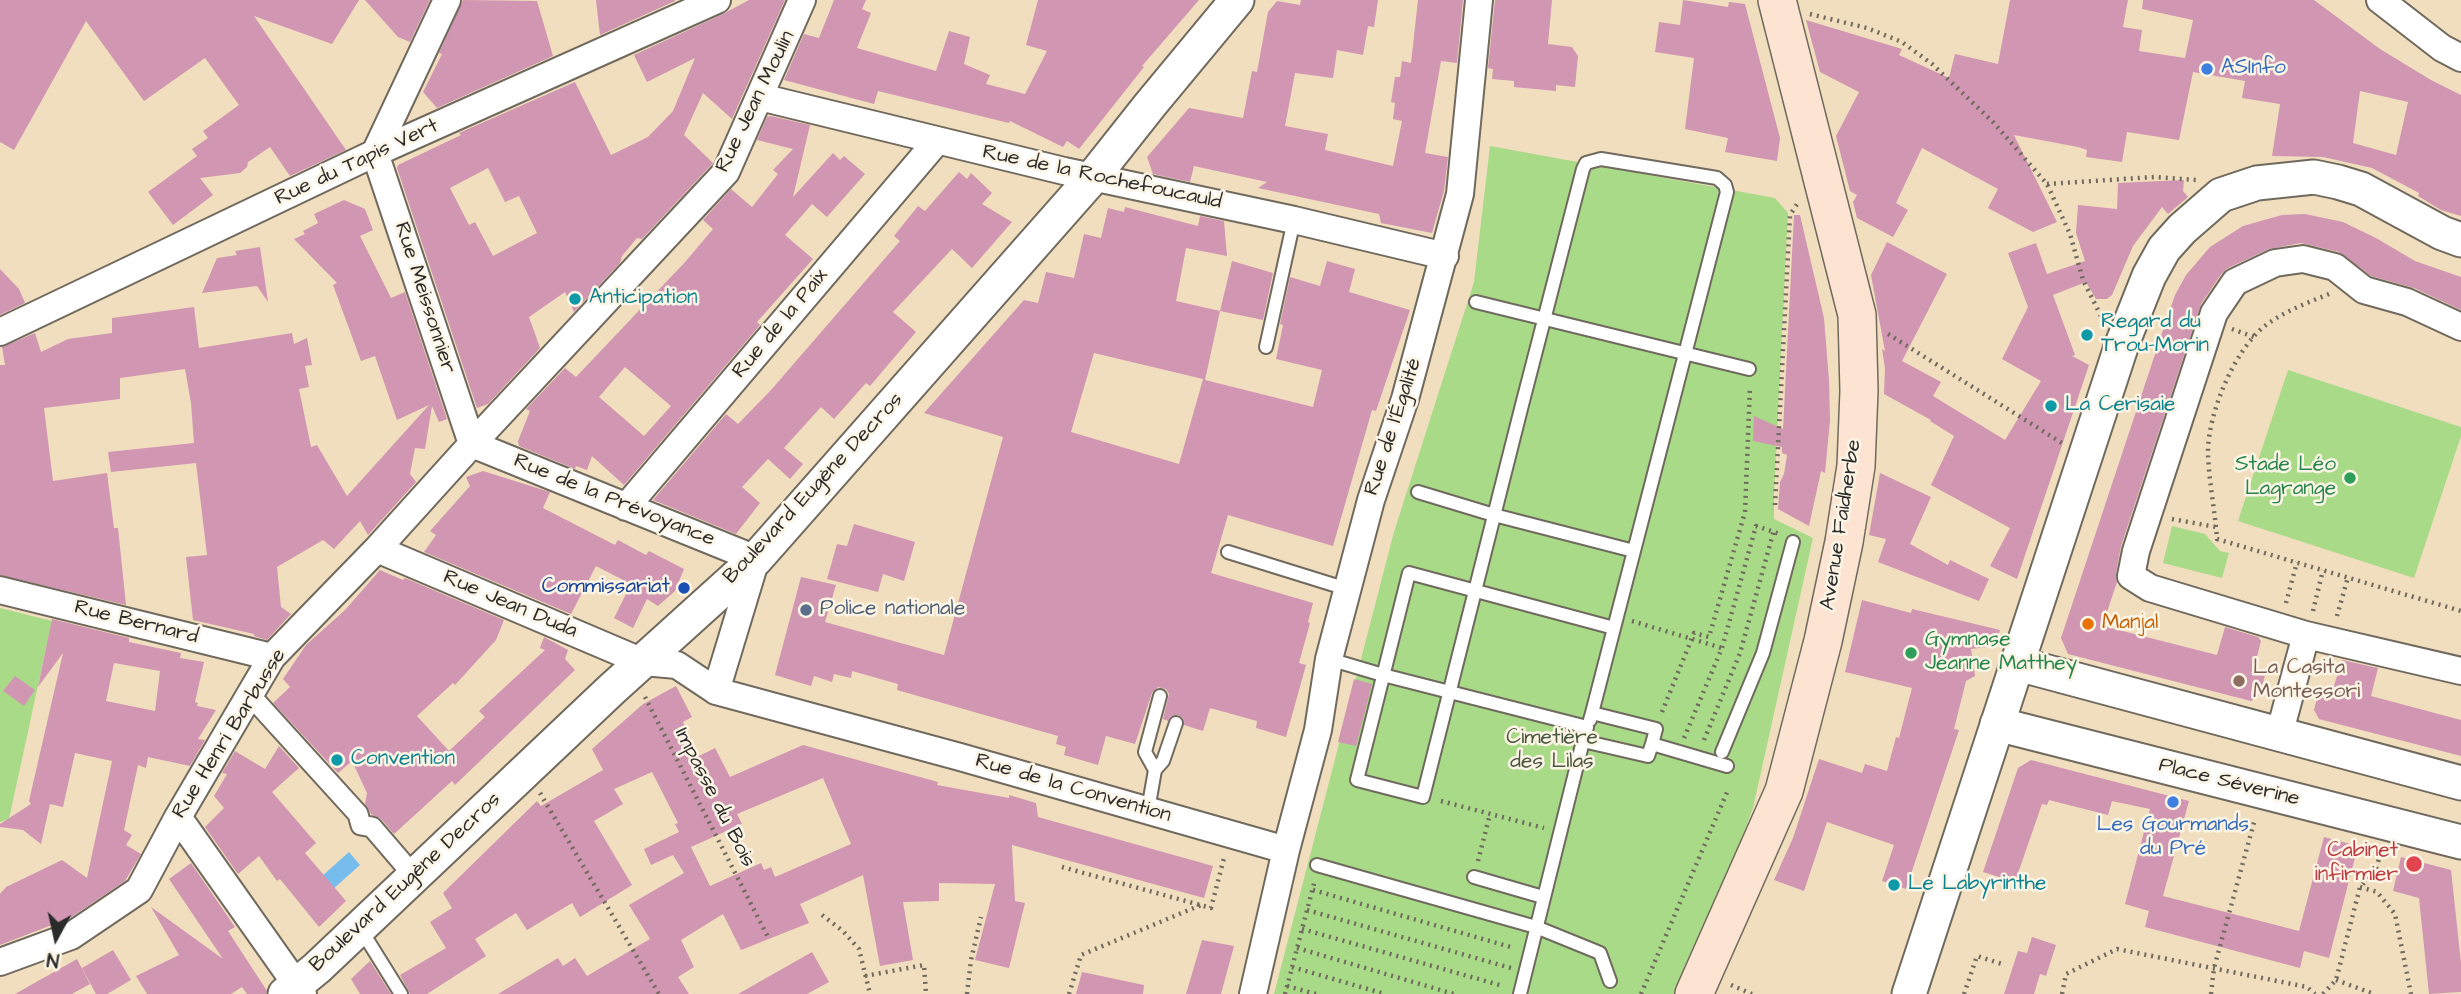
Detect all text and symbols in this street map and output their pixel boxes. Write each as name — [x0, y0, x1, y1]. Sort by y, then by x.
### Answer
street label: Rue Jean Moulin — [711, 27, 801, 177]
place label: ASInfo — [2221, 56, 2286, 82]
marker: ASInfo — [2199, 61, 2215, 77]
street label: Rue du Tapis Vert — [271, 114, 443, 212]
street label: Rue de la Rochefoucauld — [980, 140, 1224, 216]
street label: Rue Meissonnier — [388, 219, 460, 377]
street label: Rue de la Paix — [728, 264, 834, 384]
place label: Anticipation — [589, 286, 697, 312]
marker: Anticipation — [567, 291, 583, 307]
place label: Regard du Trou-Morin — [2101, 310, 2209, 360]
marker: Regard du Trou-Morin — [2079, 327, 2095, 343]
street label: Rue de l'Égalité — [1360, 355, 1428, 499]
street label: Boulevard Eugène Decros — [719, 388, 909, 590]
place label: La Cerisaie — [2065, 393, 2175, 419]
marker: La Cerisaie — [2043, 398, 2059, 414]
street label: Avenue Faidherbe — [1816, 438, 1868, 612]
street label: Rue de la Prévoyance — [510, 449, 718, 553]
place label: Stade Léo Lagrange — [2235, 453, 2336, 503]
marker: Stade Léo Lagrange — [2342, 470, 2358, 486]
street label: Rue Jean Duda — [439, 565, 581, 645]
place label: Commissariat — [542, 575, 670, 601]
marker: Commissariat — [676, 580, 692, 596]
street label: Rue Bernard — [71, 595, 201, 651]
place label: Police nationale — [820, 597, 965, 623]
marker: Police nationale — [798, 602, 814, 618]
place label: Manjal — [2102, 611, 2158, 637]
marker: Manjal — [2080, 616, 2096, 632]
place label: Gymnase Jeanne Matthey — [1925, 628, 2077, 678]
street label: Rue Henri Barbusse — [168, 645, 292, 823]
marker: Gymnase Jeanne Matthey — [1903, 645, 1919, 661]
place label: La Casita Montessori — [2253, 656, 2360, 706]
marker: La Casita Montessori — [2231, 673, 2247, 689]
street label: Impasse du Bois — [668, 724, 760, 872]
park label: Cimetière des Lilas — [1506, 726, 1598, 776]
place label: Convention — [351, 747, 455, 773]
street label: Rue de la Convention — [972, 749, 1174, 829]
marker: Convention — [329, 752, 345, 768]
street label: Place Séverine — [2156, 753, 2302, 813]
street label: Boulevard Eugène Decros — [305, 788, 507, 978]
marker: Les Gourmands du Pré — [2165, 794, 2181, 810]
place label: Les Gourmands du Pré — [2097, 813, 2249, 863]
place label: Cabinet infirmier — [2315, 839, 2398, 889]
marker: Cabinet infirmier — [2404, 854, 2424, 874]
place label: Le Labyrinthe — [1908, 872, 2046, 898]
marker: Le Labyrinthe — [1886, 877, 1902, 893]
north arrow — [21, 903, 91, 973]
text: N — [45, 945, 61, 973]

